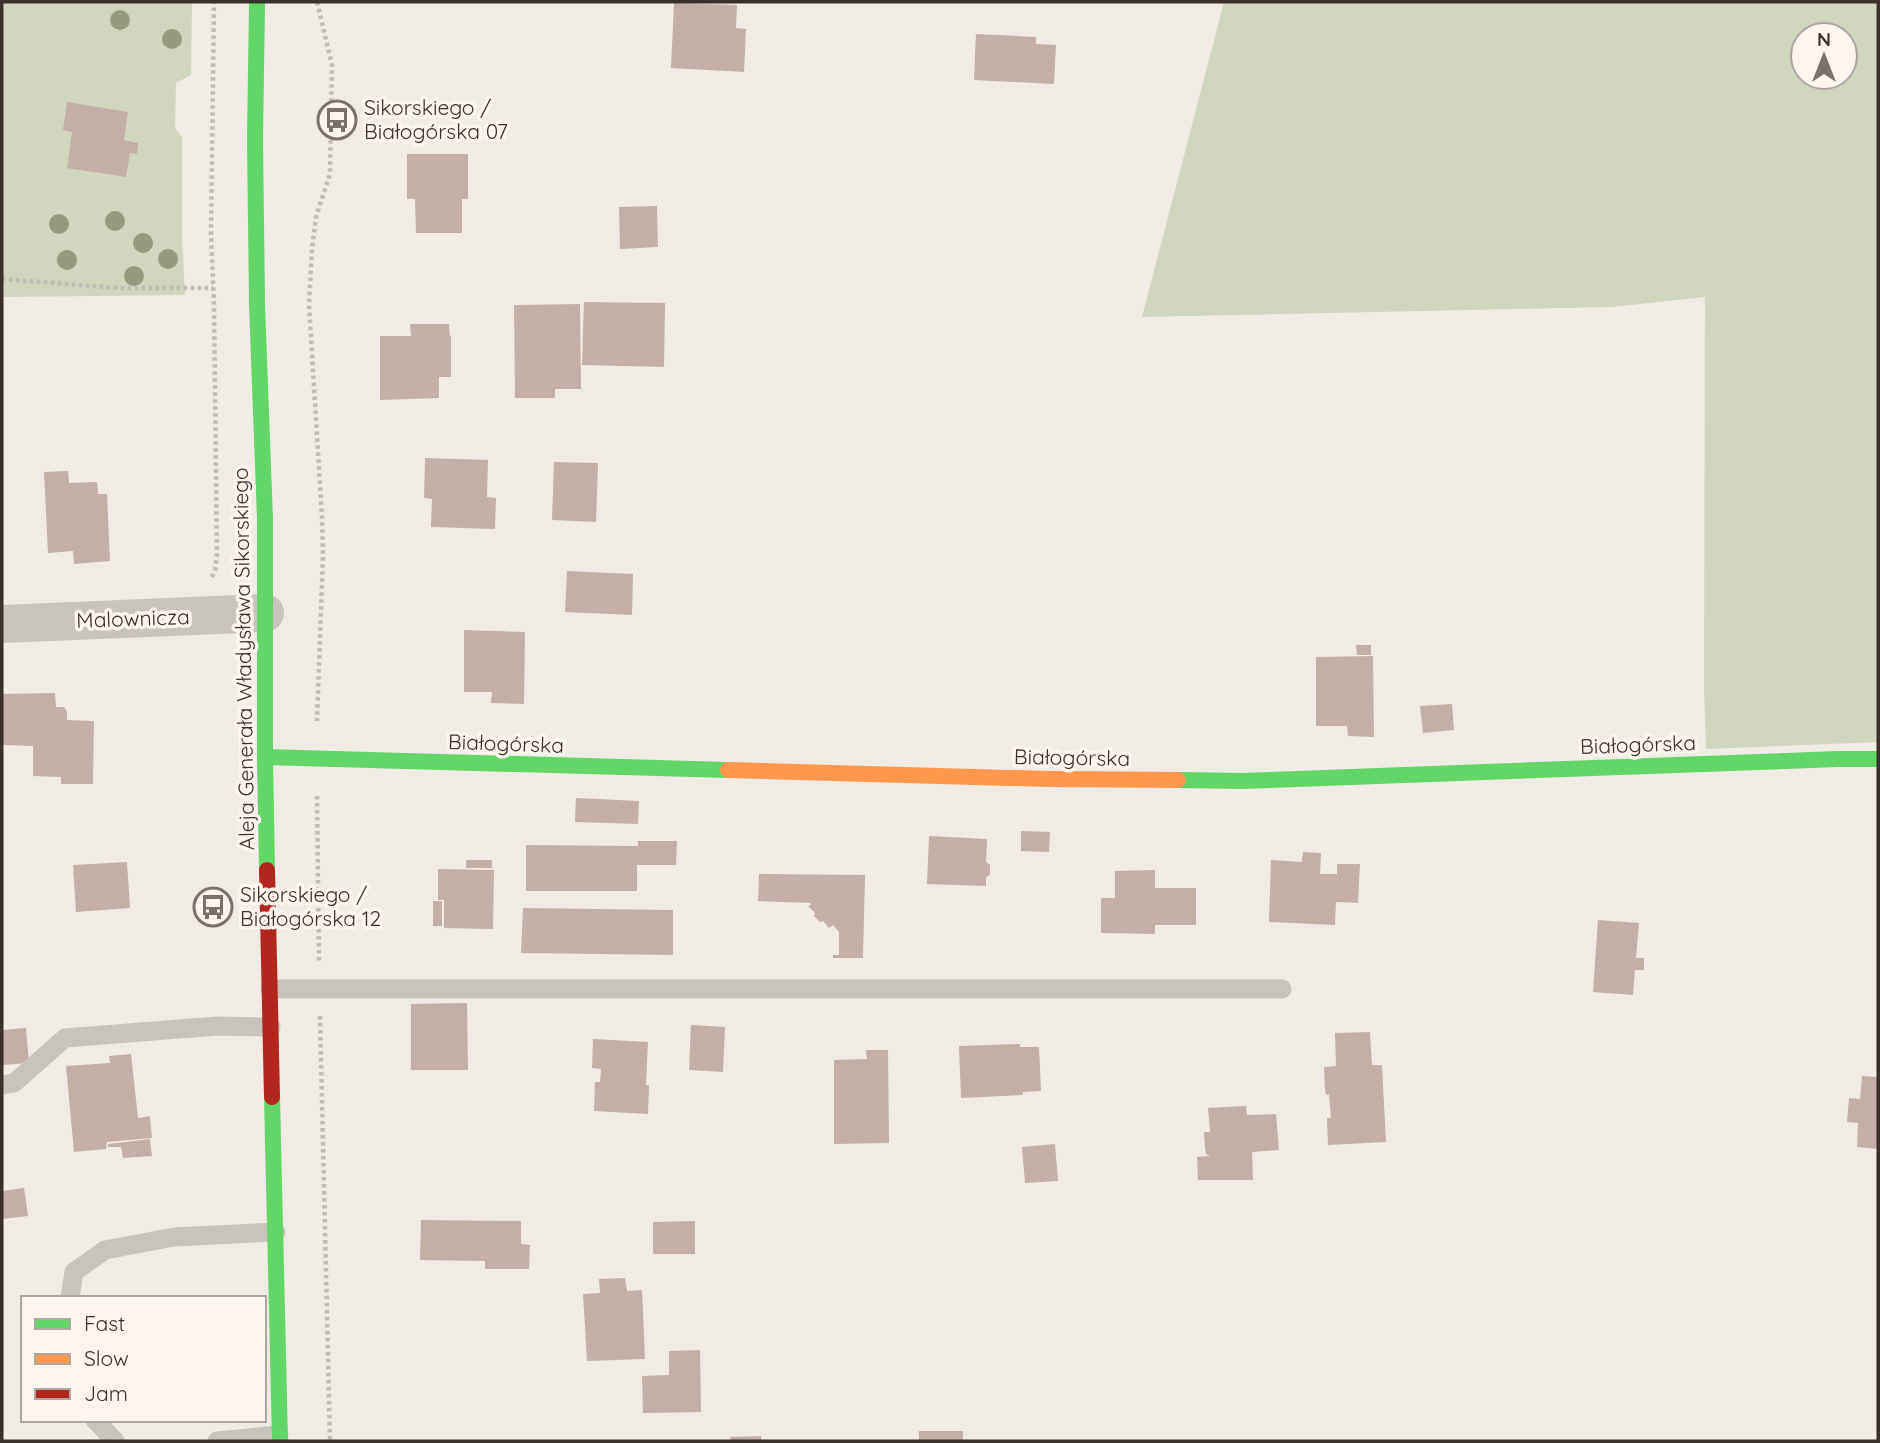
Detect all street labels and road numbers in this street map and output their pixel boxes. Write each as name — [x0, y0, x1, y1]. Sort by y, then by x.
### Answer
street label: Aleja Generała Władysława Sikorskiego — [227, 467, 259, 851]
street label: Malownicza — [76, 603, 190, 633]
street label: Białogórska — [448, 728, 564, 758]
street label: Białogórska — [1580, 729, 1696, 759]
street label: Białogórska — [1014, 743, 1130, 771]

